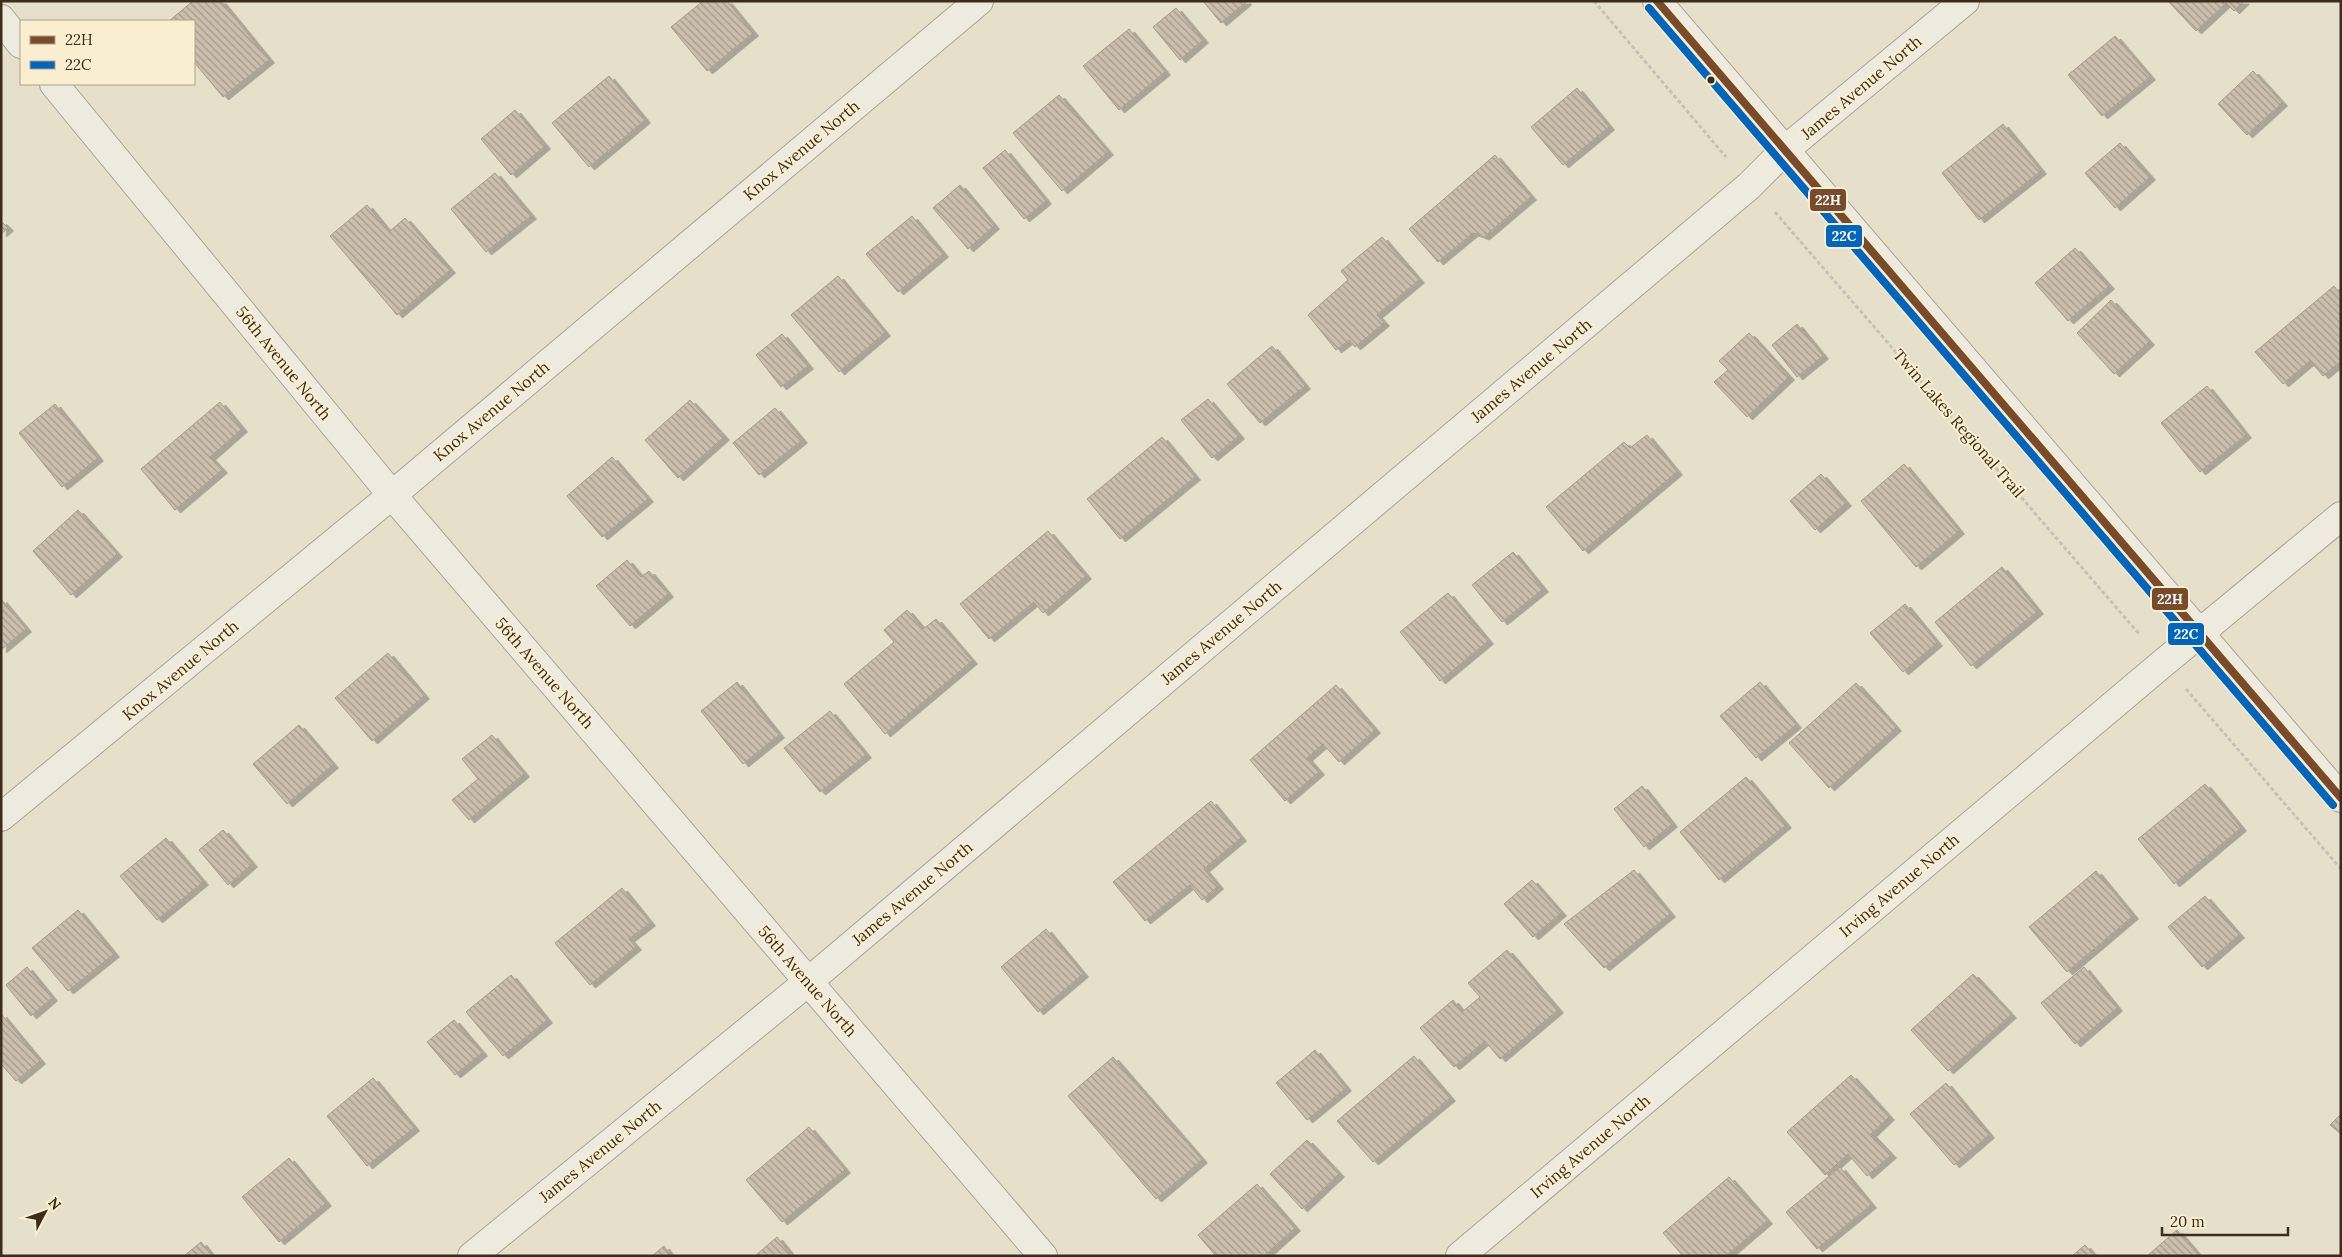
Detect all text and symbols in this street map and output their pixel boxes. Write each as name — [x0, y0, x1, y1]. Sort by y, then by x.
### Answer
legend — [20, 20, 195, 85]
text: 22H — [65, 30, 93, 49]
street label: James Avenue North — [1796, 30, 1926, 144]
text: 22C — [65, 55, 92, 74]
unlabelled marker — [1706, 75, 1716, 85]
street label: Knox Avenue North — [739, 95, 863, 204]
line badge: 22H — [1809, 188, 1847, 212]
text: 22H — [1815, 191, 1841, 209]
line badge: 22C — [1825, 224, 1863, 248]
text: 22C — [1832, 227, 1857, 245]
street label: 56th Avenue North — [232, 302, 336, 424]
street label: James Avenue North — [1466, 313, 1596, 427]
street label: Twin Lakes Regional Trail — [1889, 345, 2029, 501]
street label: Knox Avenue North — [429, 356, 553, 465]
street label: James Avenue North — [1156, 575, 1286, 689]
line badge: 22H — [2151, 587, 2189, 611]
text: 22H — [2157, 590, 2183, 608]
street label: 56th Avenue North — [491, 613, 599, 733]
street label: Knox Avenue North — [118, 615, 242, 724]
line badge: 22C — [2167, 622, 2205, 646]
text: 22C — [2174, 625, 2199, 643]
street label: Irving Avenue North — [1835, 829, 1963, 941]
street label: James Avenue North — [847, 836, 977, 950]
street label: 56th Avenue North — [754, 921, 862, 1041]
street label: Irving Avenue North — [1526, 1090, 1654, 1202]
street label: James Avenue North — [534, 1095, 665, 1207]
north arrow — [20, 1187, 70, 1237]
text: N — [44, 1193, 65, 1214]
scale bar — [2162, 1204, 2288, 1236]
text: 20 m — [2170, 1212, 2205, 1231]

